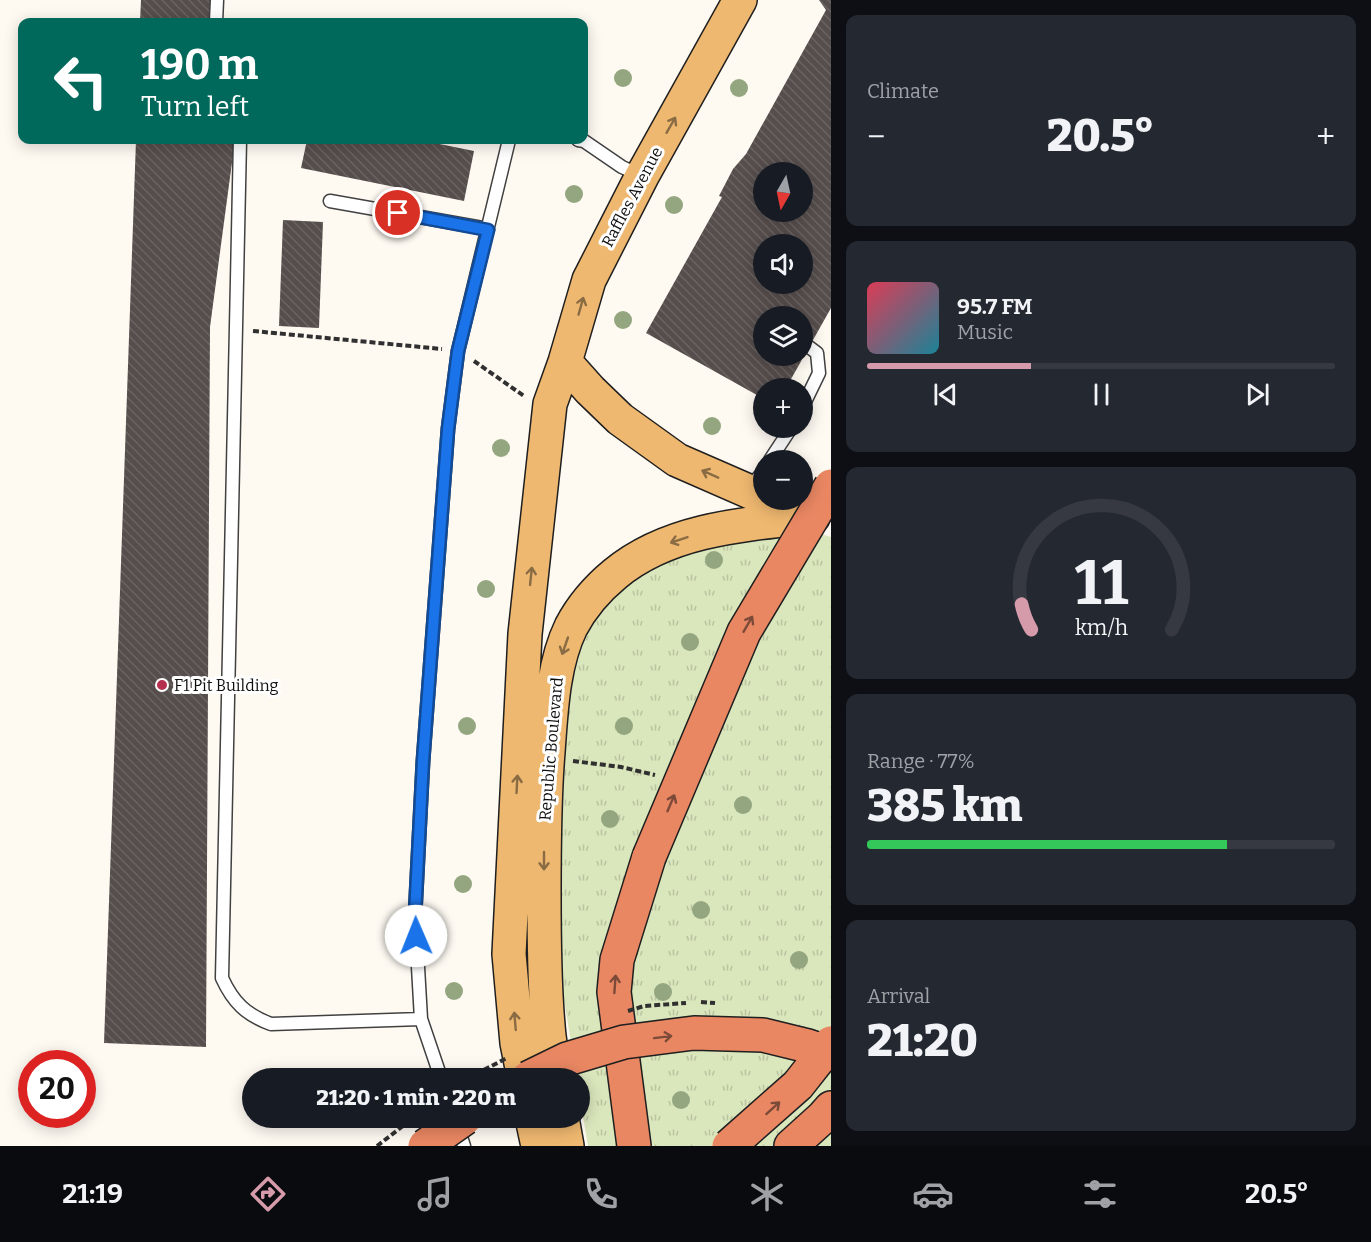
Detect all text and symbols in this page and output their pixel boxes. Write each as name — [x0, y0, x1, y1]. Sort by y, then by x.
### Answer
text: 190 m — [141, 40, 258, 90]
icon: left — [42, 42, 120, 120]
text: Climate — [867, 79, 939, 103]
text: Turn left — [141, 91, 249, 123]
text: 20.5° — [1047, 109, 1155, 163]
one-way arrow — [665, 117, 677, 134]
text: − — [867, 117, 885, 157]
text: + — [1316, 117, 1335, 157]
street label: Raffles Avenue — [598, 144, 666, 250]
north arrow — [753, 162, 813, 222]
map controls — [753, 162, 813, 510]
pin — [372, 187, 423, 238]
icon: arrive — [381, 196, 414, 229]
button: sound — [753, 234, 813, 294]
text: 95.7 FM — [957, 293, 1033, 320]
one-way arrow — [576, 297, 587, 316]
button: layers — [753, 306, 813, 366]
text: Music — [957, 320, 1013, 344]
button: + — [753, 378, 813, 438]
icon: previous — [929, 378, 962, 411]
icon: pause — [1085, 378, 1118, 411]
icon: next — [1241, 378, 1274, 411]
button: − — [753, 450, 813, 510]
one-way arrow — [702, 468, 720, 479]
one-way arrow — [670, 535, 689, 546]
text: 11 — [1074, 546, 1128, 621]
one-way arrow — [526, 566, 537, 586]
text: km/h — [1074, 615, 1128, 641]
one-way arrow — [743, 616, 755, 633]
one-way arrow — [558, 637, 569, 655]
place label: F1 Pit Building — [174, 676, 279, 695]
street label: Republic Boulevard — [535, 676, 567, 821]
marker: F1 Pit Building — [155, 678, 169, 692]
text: Range · 77% — [867, 749, 975, 773]
one-way arrow — [512, 775, 523, 795]
text: 385 km — [867, 779, 1022, 833]
one-way arrow — [666, 795, 678, 813]
one-way arrow — [538, 850, 550, 870]
position arrow — [384, 904, 448, 968]
one-way arrow — [610, 974, 621, 994]
text: Arrival — [867, 984, 930, 1008]
one-way arrow — [509, 1011, 520, 1031]
text: 21:20 — [867, 1014, 978, 1068]
one-way arrow — [653, 1031, 673, 1042]
speed limit sign: 20 — [18, 1050, 96, 1128]
text: 21:20 · 1 min · 220 m — [316, 1084, 516, 1111]
one-way arrow — [765, 1101, 780, 1115]
icon: directions — [247, 1173, 289, 1215]
icon: music — [414, 1173, 456, 1215]
icon: phone — [580, 1173, 622, 1215]
icon: climate — [746, 1173, 788, 1215]
icon: car — [912, 1173, 954, 1215]
icon: filters — [1079, 1173, 1121, 1215]
text: 21:19 — [62, 1178, 123, 1210]
text: 20.5° — [1245, 1178, 1309, 1210]

